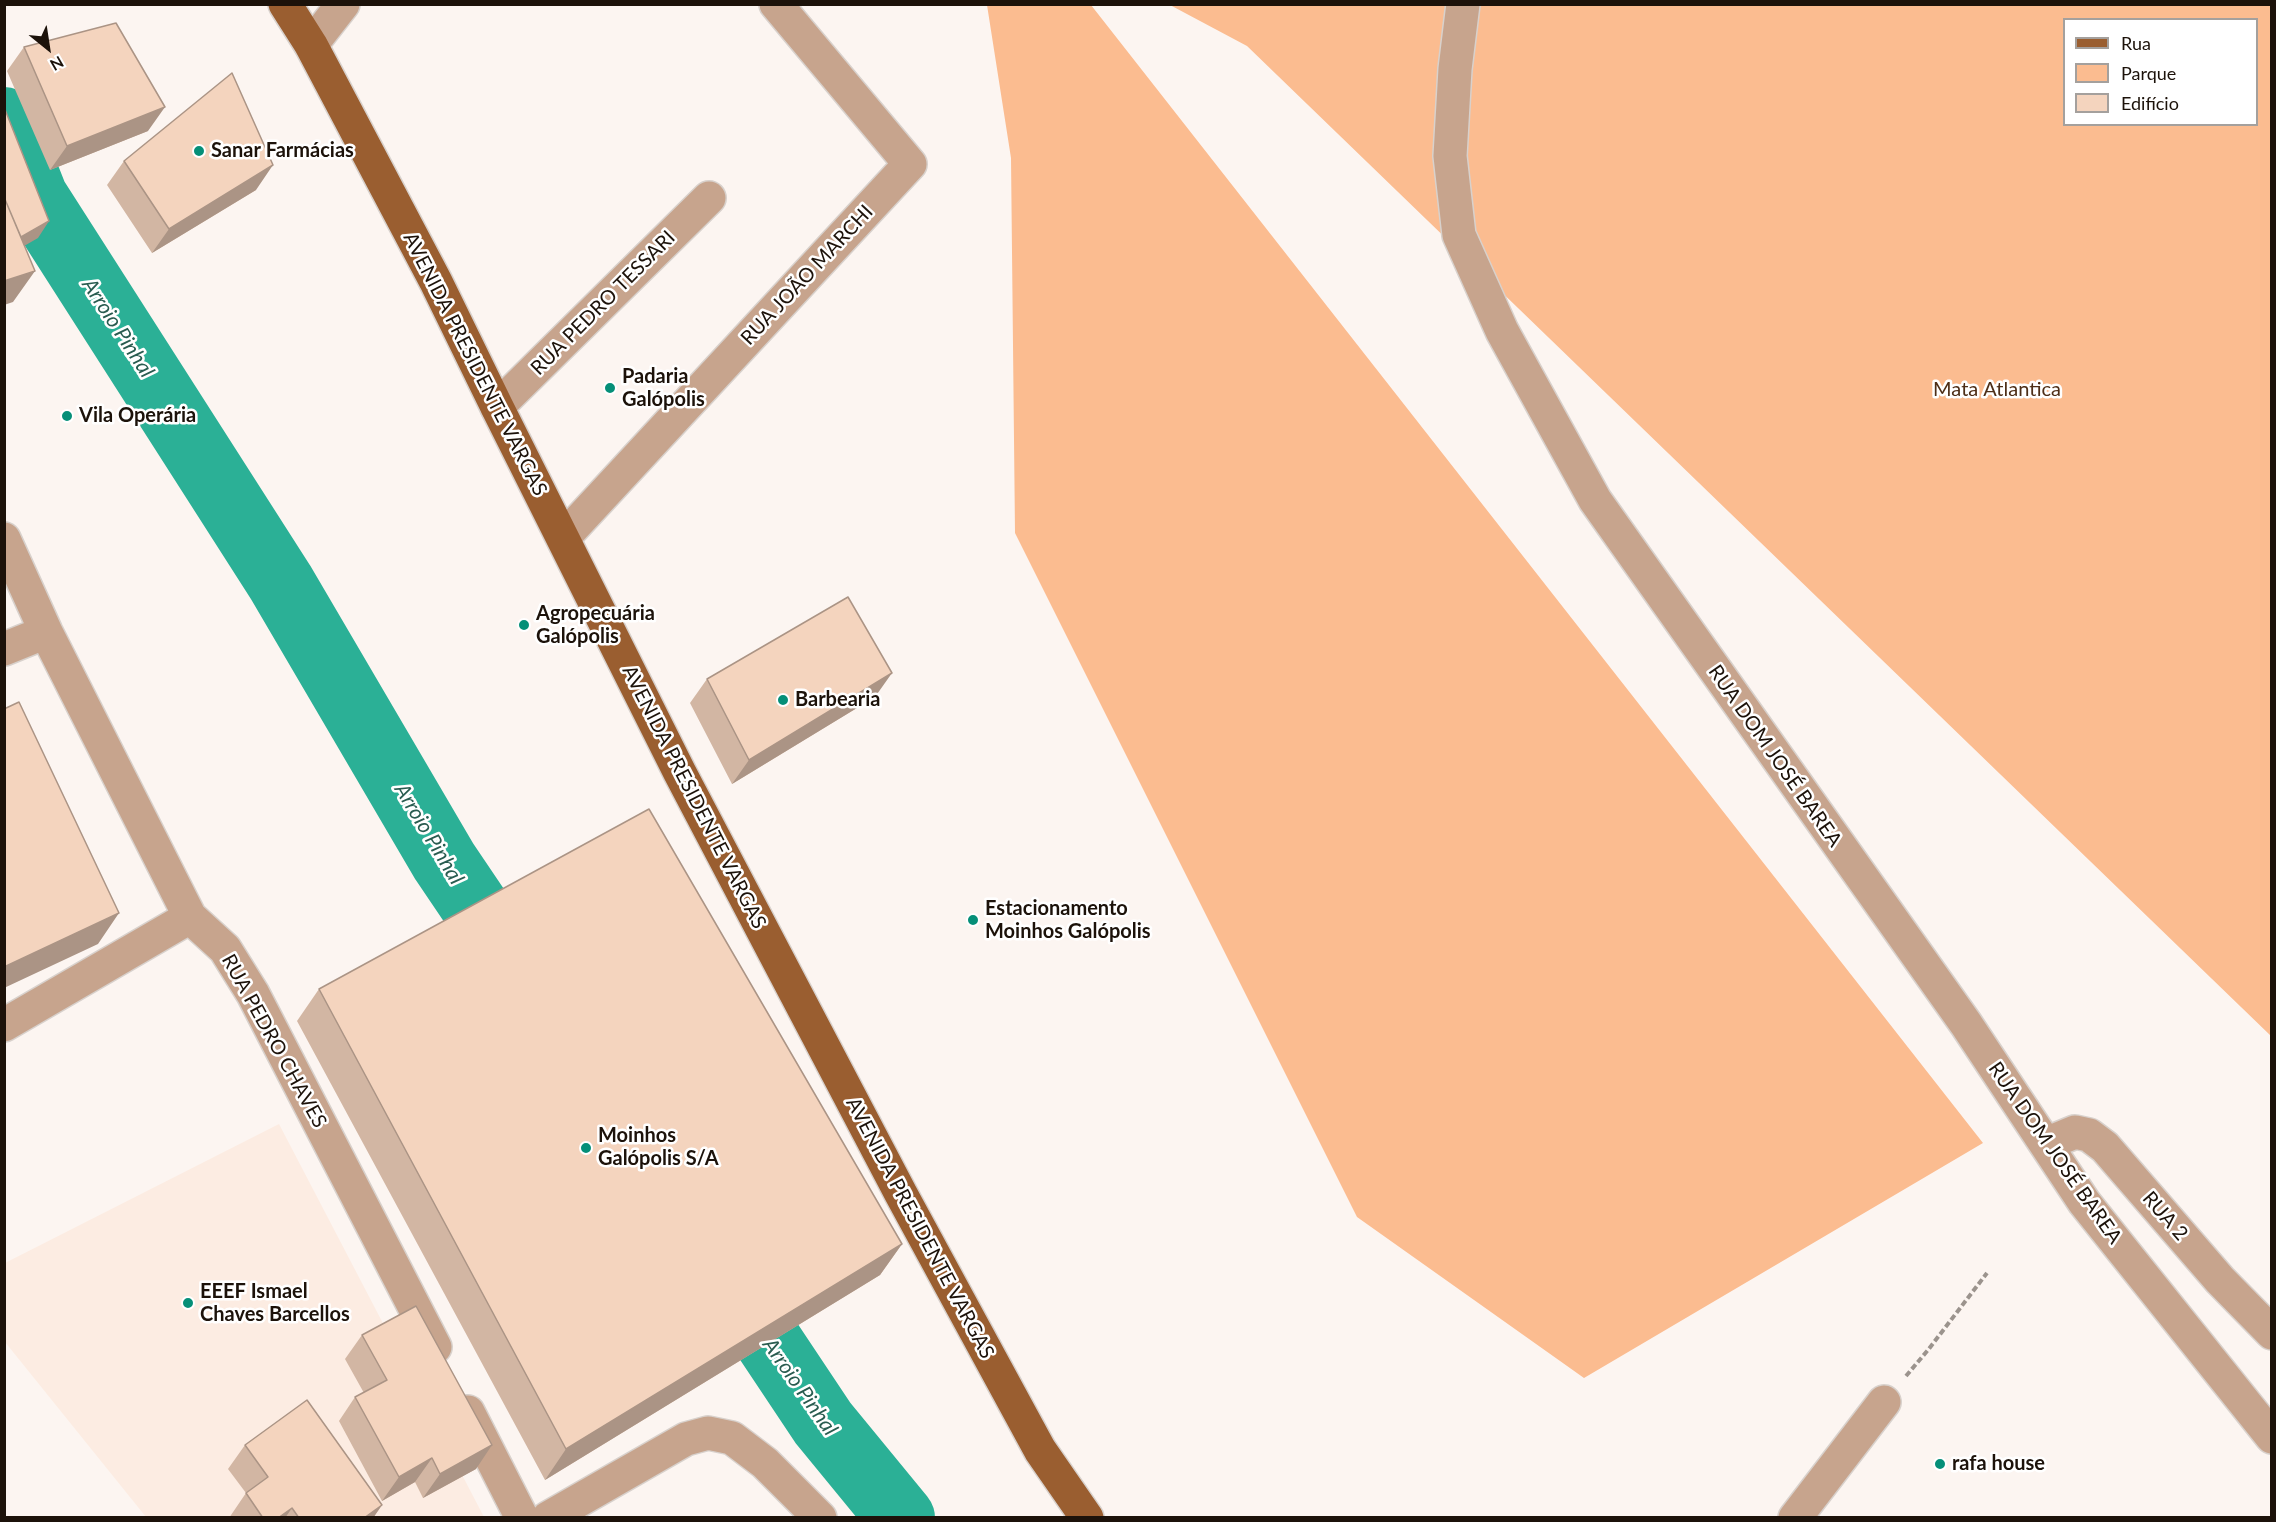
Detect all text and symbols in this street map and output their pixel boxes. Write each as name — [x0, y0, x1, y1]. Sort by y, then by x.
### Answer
north arrow — [18, 18, 78, 78]
legend — [2063, 18, 2258, 126]
text: Rua — [2121, 32, 2151, 54]
text: N — [47, 53, 67, 75]
text: Parque — [2121, 62, 2176, 84]
text: Edifício — [2121, 92, 2179, 114]
place label: Sanar Farmácias — [211, 139, 354, 163]
marker: Sanar Farmácias — [192, 144, 206, 158]
street label: RUA JOÃO MARCHI — [736, 200, 878, 350]
street label: RUA PEDRO TESSARI — [526, 226, 680, 380]
street label: AVENIDA PRESIDENTE VARGAS — [398, 228, 552, 500]
water label: Arroio Pinhal — [77, 274, 159, 382]
place label: Padaria Galópolis — [622, 365, 705, 412]
park label: Mata Atlantica — [1933, 378, 2061, 402]
marker: Padaria Galópolis — [603, 381, 617, 395]
place label: Vila Operária — [79, 404, 196, 428]
marker: Vila Operária — [60, 409, 74, 423]
place label: Agropecuária Galópolis — [536, 602, 655, 649]
marker: Agropecuária Galópolis — [517, 618, 531, 632]
street label: AVENIDA PRESIDENTE VARGAS — [617, 661, 771, 933]
street label: RUA DOM JOSÉ BAREA — [1703, 661, 1847, 851]
place label: Barbearia — [795, 688, 880, 712]
marker: Barbearia — [776, 693, 790, 707]
water label: Arroio Pinhal — [389, 779, 469, 889]
place label: Estacionamento Moinhos Galópolis — [985, 897, 1151, 944]
marker: Estacionamento Moinhos Galópolis — [966, 913, 980, 927]
street label: RUA PEDRO CHAVES — [216, 950, 332, 1132]
street label: RUA DOM JOSÉ BAREA — [1983, 1058, 2127, 1248]
street label: AVENIDA PRESIDENTE VARGAS — [841, 1093, 999, 1363]
place label: Moinhos Galópolis S/A — [598, 1124, 719, 1171]
marker: Moinhos Galópolis S/A — [579, 1141, 593, 1155]
street label: RUA 2 — [2137, 1187, 2193, 1245]
place label: EEEF Ismael Chaves Barcellos — [200, 1280, 350, 1327]
marker: EEEF Ismael Chaves Barcellos — [181, 1296, 195, 1310]
water label: Arroio Pinhal — [757, 1333, 843, 1441]
place label: rafa house — [1952, 1452, 2045, 1476]
marker: rafa house — [1933, 1457, 1947, 1471]

